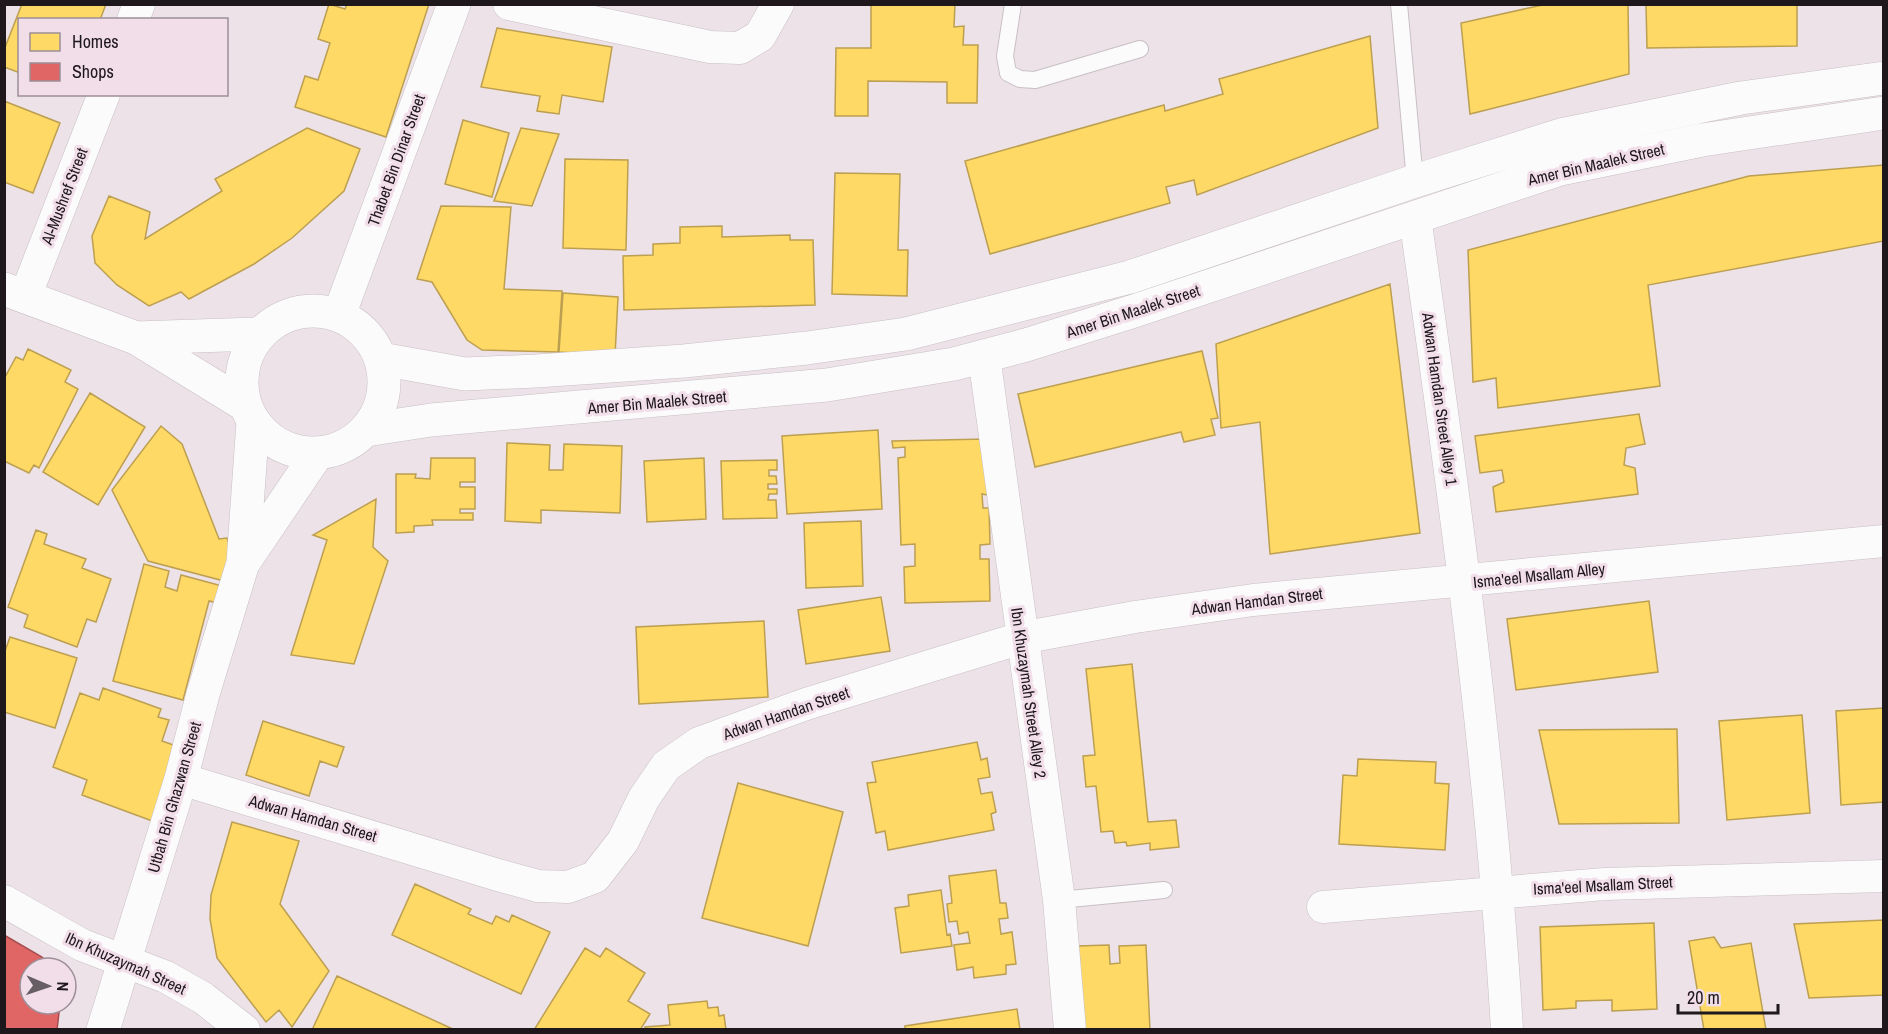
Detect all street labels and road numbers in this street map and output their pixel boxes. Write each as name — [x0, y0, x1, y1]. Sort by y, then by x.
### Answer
street label: Thabet Bin Dinar Street — [362, 91, 430, 229]
street label: Amer Bin Maalek Street — [1525, 138, 1667, 191]
street label: Al-Mushref Street — [35, 144, 93, 249]
street label: Amer Bin Maalek Street — [1062, 279, 1203, 343]
street label: Adwan Hamdan Street Alley 1 — [1417, 310, 1463, 488]
street label: Amer Bin Maalek Street — [586, 385, 728, 419]
street label: Isma'eel Msallam Alley — [1472, 557, 1606, 593]
street label: Adwan Hamdan Street — [1189, 582, 1324, 620]
street label: Ibn Khuzaymah Street Alley 2 — [1006, 606, 1052, 780]
street label: Adwan Hamdan Street — [719, 681, 852, 745]
street label: Utbah Bin Ghazwan Street — [142, 719, 206, 875]
street label: Adwan Hamdan Street — [246, 789, 380, 847]
street label: Isma'eel Msallam Street — [1533, 870, 1674, 900]
street label: Ibn Khuzaymah Street — [62, 927, 190, 1000]

